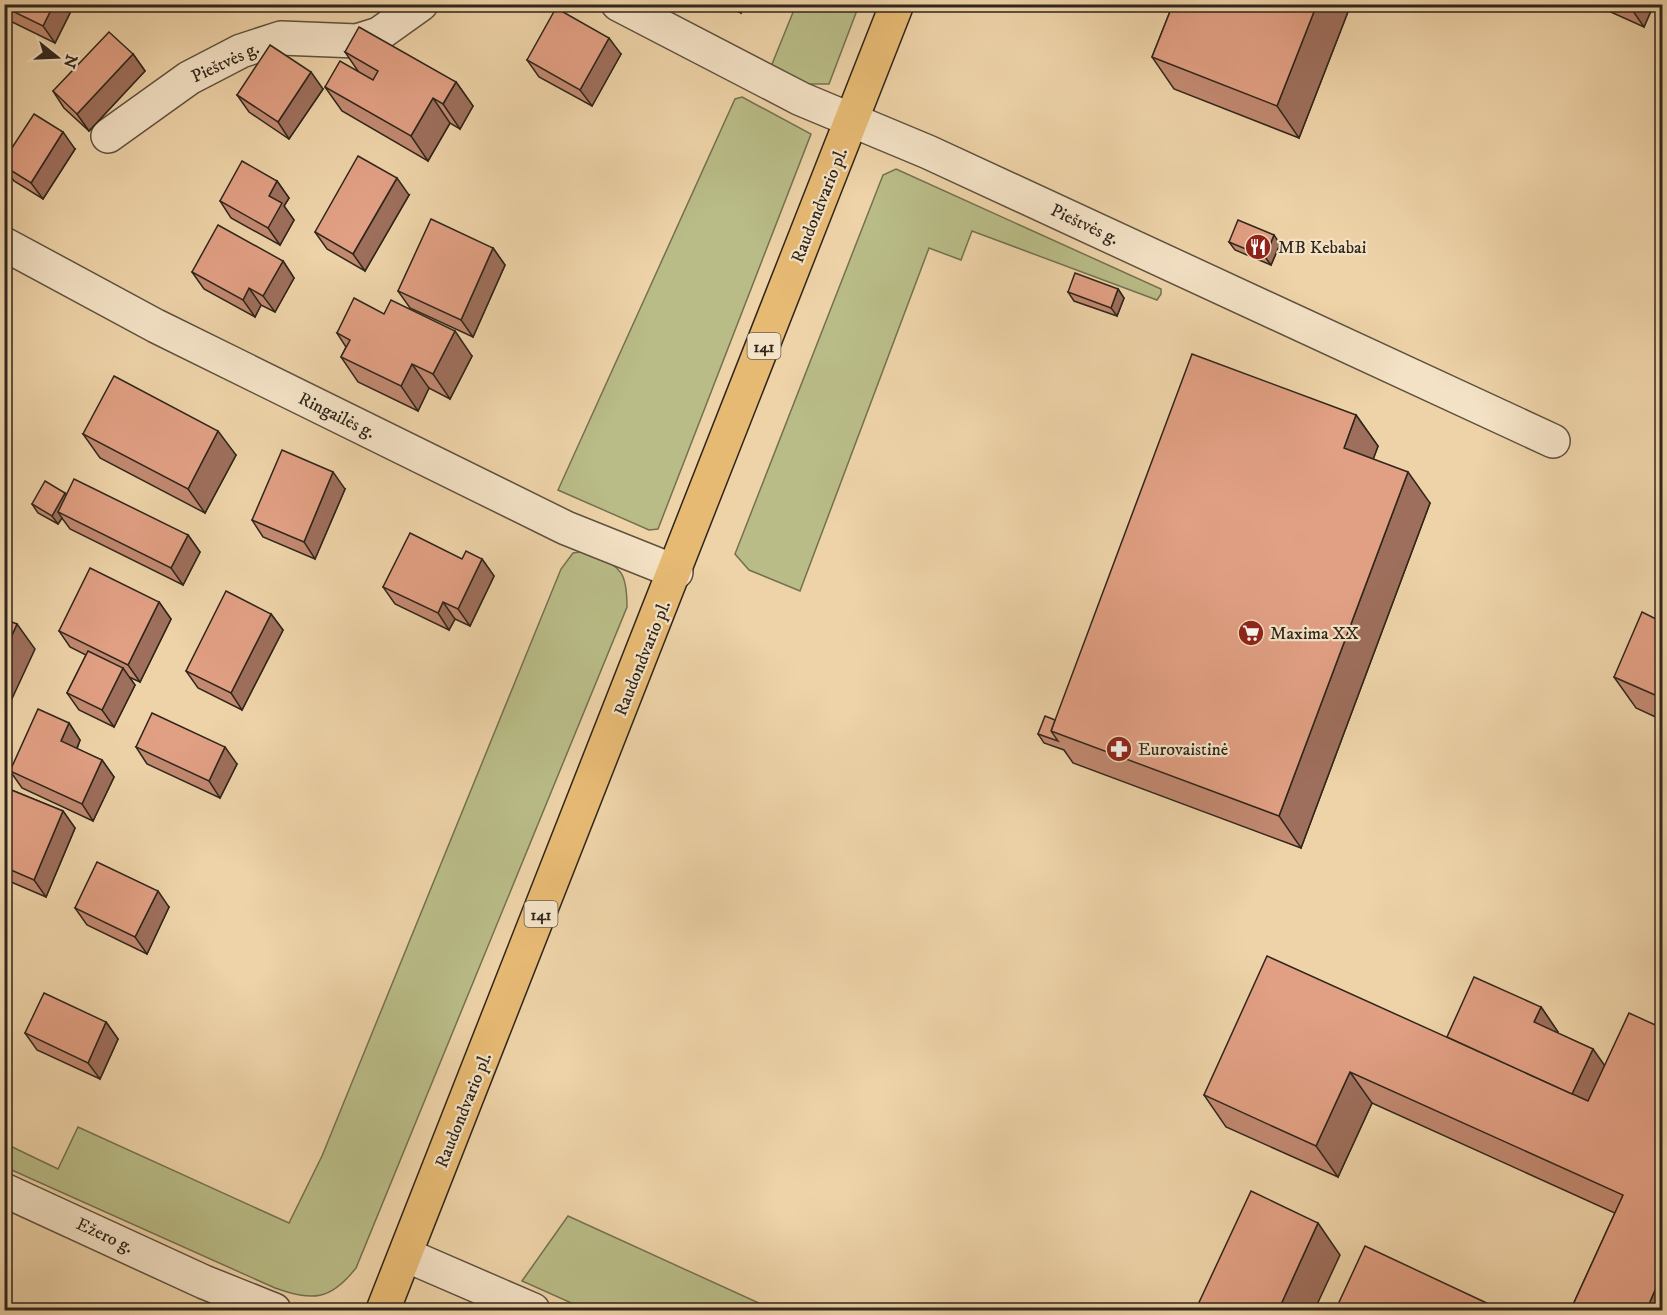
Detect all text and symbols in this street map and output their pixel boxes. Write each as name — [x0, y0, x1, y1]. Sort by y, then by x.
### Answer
north arrow — [27, 27, 87, 87]
street label: Pieštvės g. — [188, 38, 263, 88]
text: N — [59, 52, 82, 71]
street label: Raudondvario pl. — [787, 144, 853, 266]
street label: Pieštvės g. — [1047, 200, 1122, 250]
restaurant icon: MB Kebabai — [1243, 232, 1273, 262]
place label: MB Kebabai — [1278, 237, 1366, 259]
road number: 141 — [748, 333, 780, 359]
street label: Ringailės g. — [295, 388, 379, 444]
street label: Raudondvario pl. — [610, 597, 676, 719]
supermarket icon: Maxima XX — [1236, 618, 1266, 648]
place label: Maxima XX — [1270, 623, 1359, 645]
pharmacy icon: Eurovaistinė — [1104, 734, 1134, 764]
place label: Eurovaistinė — [1138, 739, 1228, 761]
road number: 141 — [524, 901, 558, 927]
street label: Raudondvario pl. — [431, 1049, 497, 1171]
street label: Ežero g. — [73, 1213, 137, 1259]

